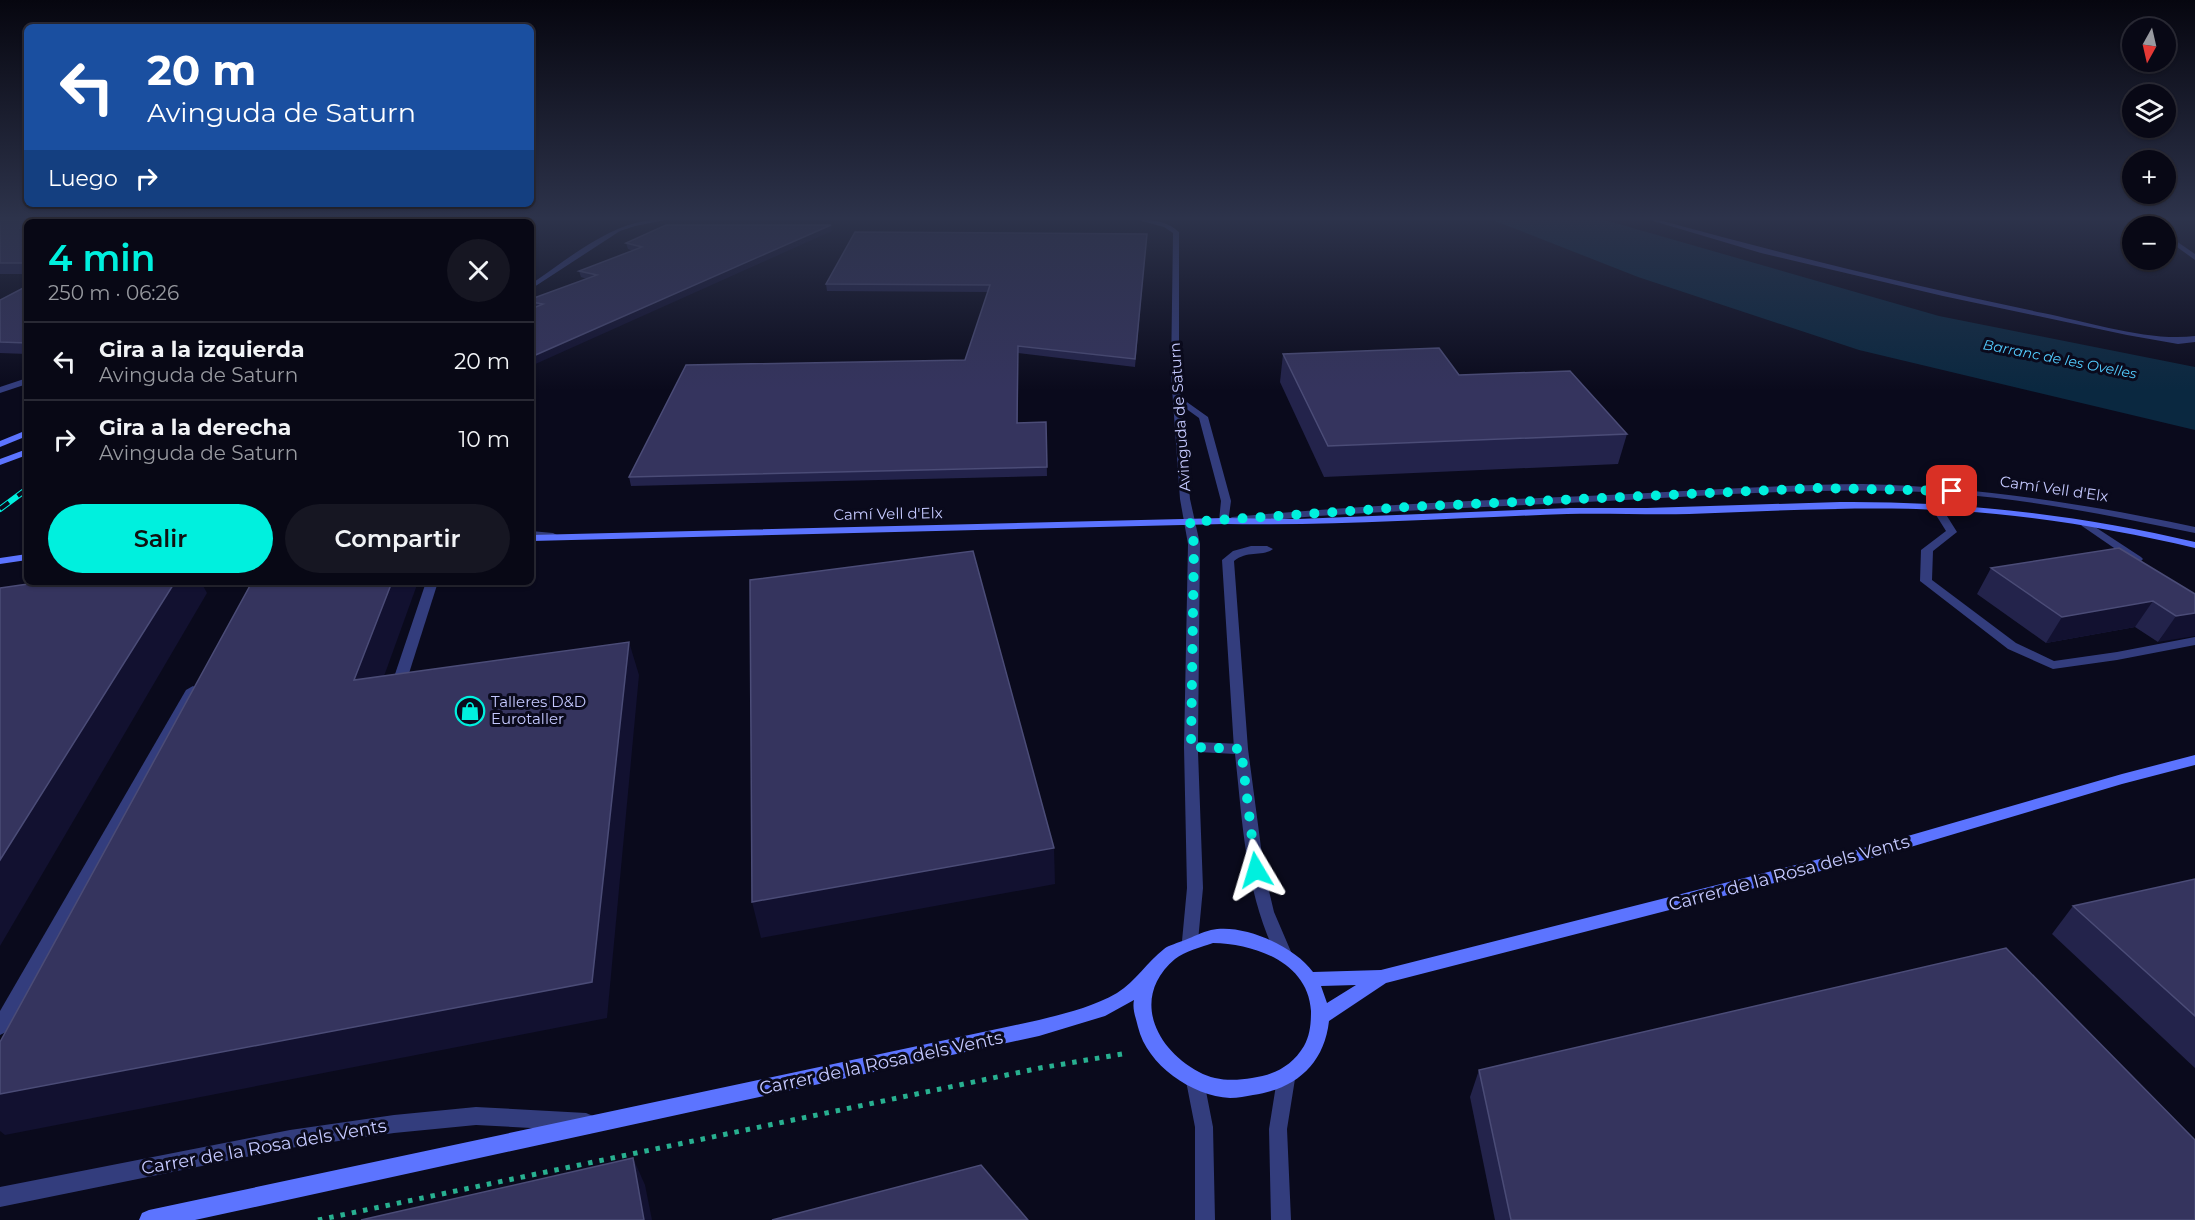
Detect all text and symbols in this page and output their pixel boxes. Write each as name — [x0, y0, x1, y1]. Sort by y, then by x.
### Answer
north arrow — [2122, 18, 2176, 72]
map controls — [2122, 18, 2176, 270]
text: 20 m — [147, 44, 256, 96]
icon: left — [48, 48, 126, 126]
button: layers — [2122, 84, 2176, 138]
text: Avinguda de Saturn — [147, 96, 416, 129]
button: + — [2122, 150, 2176, 204]
icon: right — [130, 162, 163, 195]
text: Luego — [48, 165, 118, 192]
button: − — [2122, 216, 2176, 270]
text: 4 min — [48, 236, 155, 280]
button: close — [447, 239, 510, 302]
text: 250 m · 06:26 — [48, 281, 179, 305]
water label: Barranc de les Ovelles — [1982, 335, 2139, 383]
text: Gira a la izquierda — [99, 336, 305, 363]
street label: Avinguda de Saturn — [1165, 342, 1194, 492]
icon: left — [48, 345, 81, 378]
text: 20 m — [454, 348, 510, 375]
text: Avinguda de Saturn — [99, 363, 298, 387]
text: Gira a la derecha — [99, 414, 291, 441]
icon: right — [48, 423, 81, 456]
text: 10 m — [458, 426, 510, 453]
text: Avinguda de Saturn — [99, 441, 298, 465]
pin — [1926, 465, 1977, 516]
street label: Camí Vell d'Elx — [1999, 471, 2109, 506]
icon: arrive — [1935, 474, 1968, 507]
street label: Camí Vell d'Elx — [833, 503, 943, 524]
button: Salir — [48, 504, 273, 573]
button: Compartir — [285, 504, 510, 573]
place label: Talleres D&D Eurotaller — [491, 692, 586, 728]
shop icon: Talleres D&D Eurotaller — [454, 695, 486, 727]
street label: Carrer de la Rosa dels Vents — [1666, 830, 1912, 916]
position arrow — [1224, 838, 1288, 902]
street label: Carrer de la Rosa dels Vents — [757, 1026, 1005, 1100]
street label: Carrer de la Rosa dels Vents — [140, 1115, 389, 1179]

